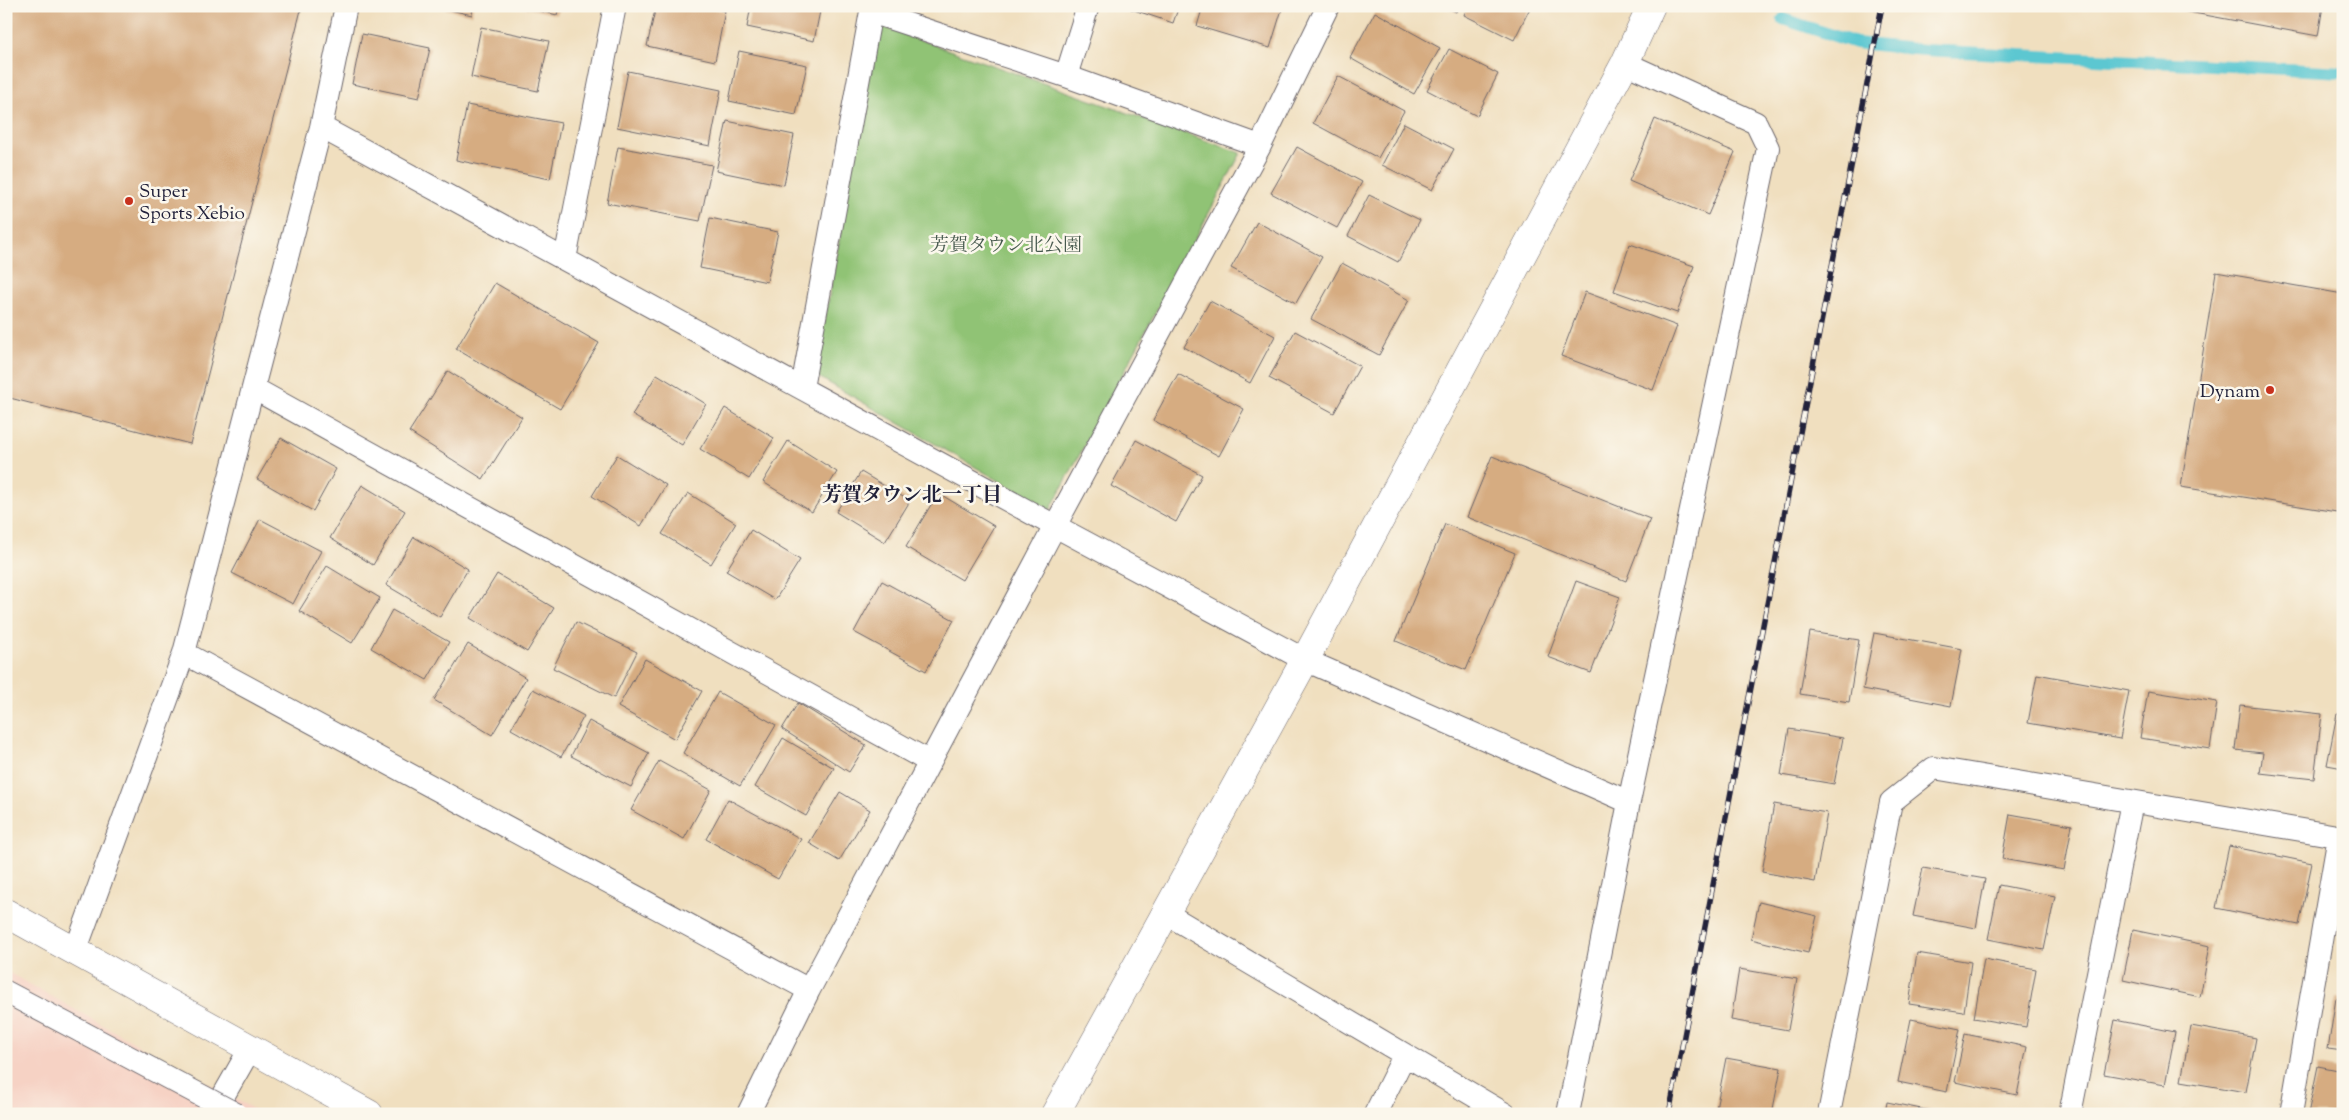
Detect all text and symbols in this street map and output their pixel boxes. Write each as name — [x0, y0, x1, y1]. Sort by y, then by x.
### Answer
place label: Super Sports Xebio — [139, 179, 245, 228]
marker: Super Sports Xebio — [123, 195, 135, 207]
park label: 芳賀タウン北公園 — [930, 233, 1082, 260]
place label: Dynam — [2200, 379, 2260, 406]
marker: Dynam — [2264, 384, 2276, 396]
district label: 芳賀タウン北一丁目 — [822, 482, 1002, 511]

